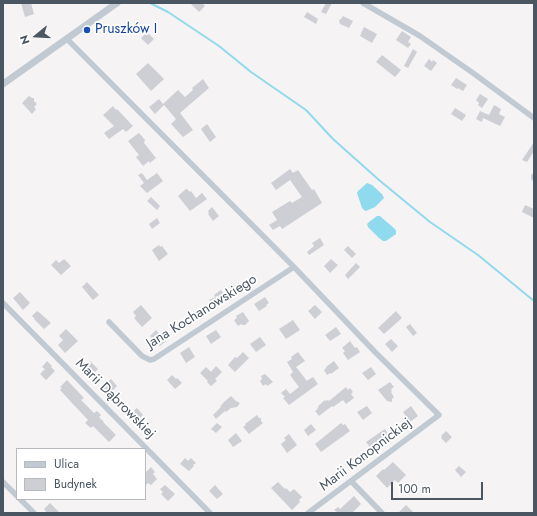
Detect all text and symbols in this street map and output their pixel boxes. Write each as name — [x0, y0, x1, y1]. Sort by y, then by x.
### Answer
north arrow — [16, 16, 56, 56]
place label: Pruszków I — [95, 22, 157, 38]
marker: Pruszków I — [82, 25, 92, 35]
text: N — [16, 33, 34, 46]
street label: Jana Kochanowskiego — [144, 271, 260, 353]
street label: Marii Dąbrowskiej — [71, 355, 159, 443]
street label: Marii Konopnickiej — [317, 415, 415, 495]
legend — [16, 448, 146, 500]
text: Ulica — [54, 455, 79, 473]
scale bar — [393, 474, 485, 500]
text: Budynek — [54, 475, 97, 493]
text: 100 m — [398, 480, 431, 498]

